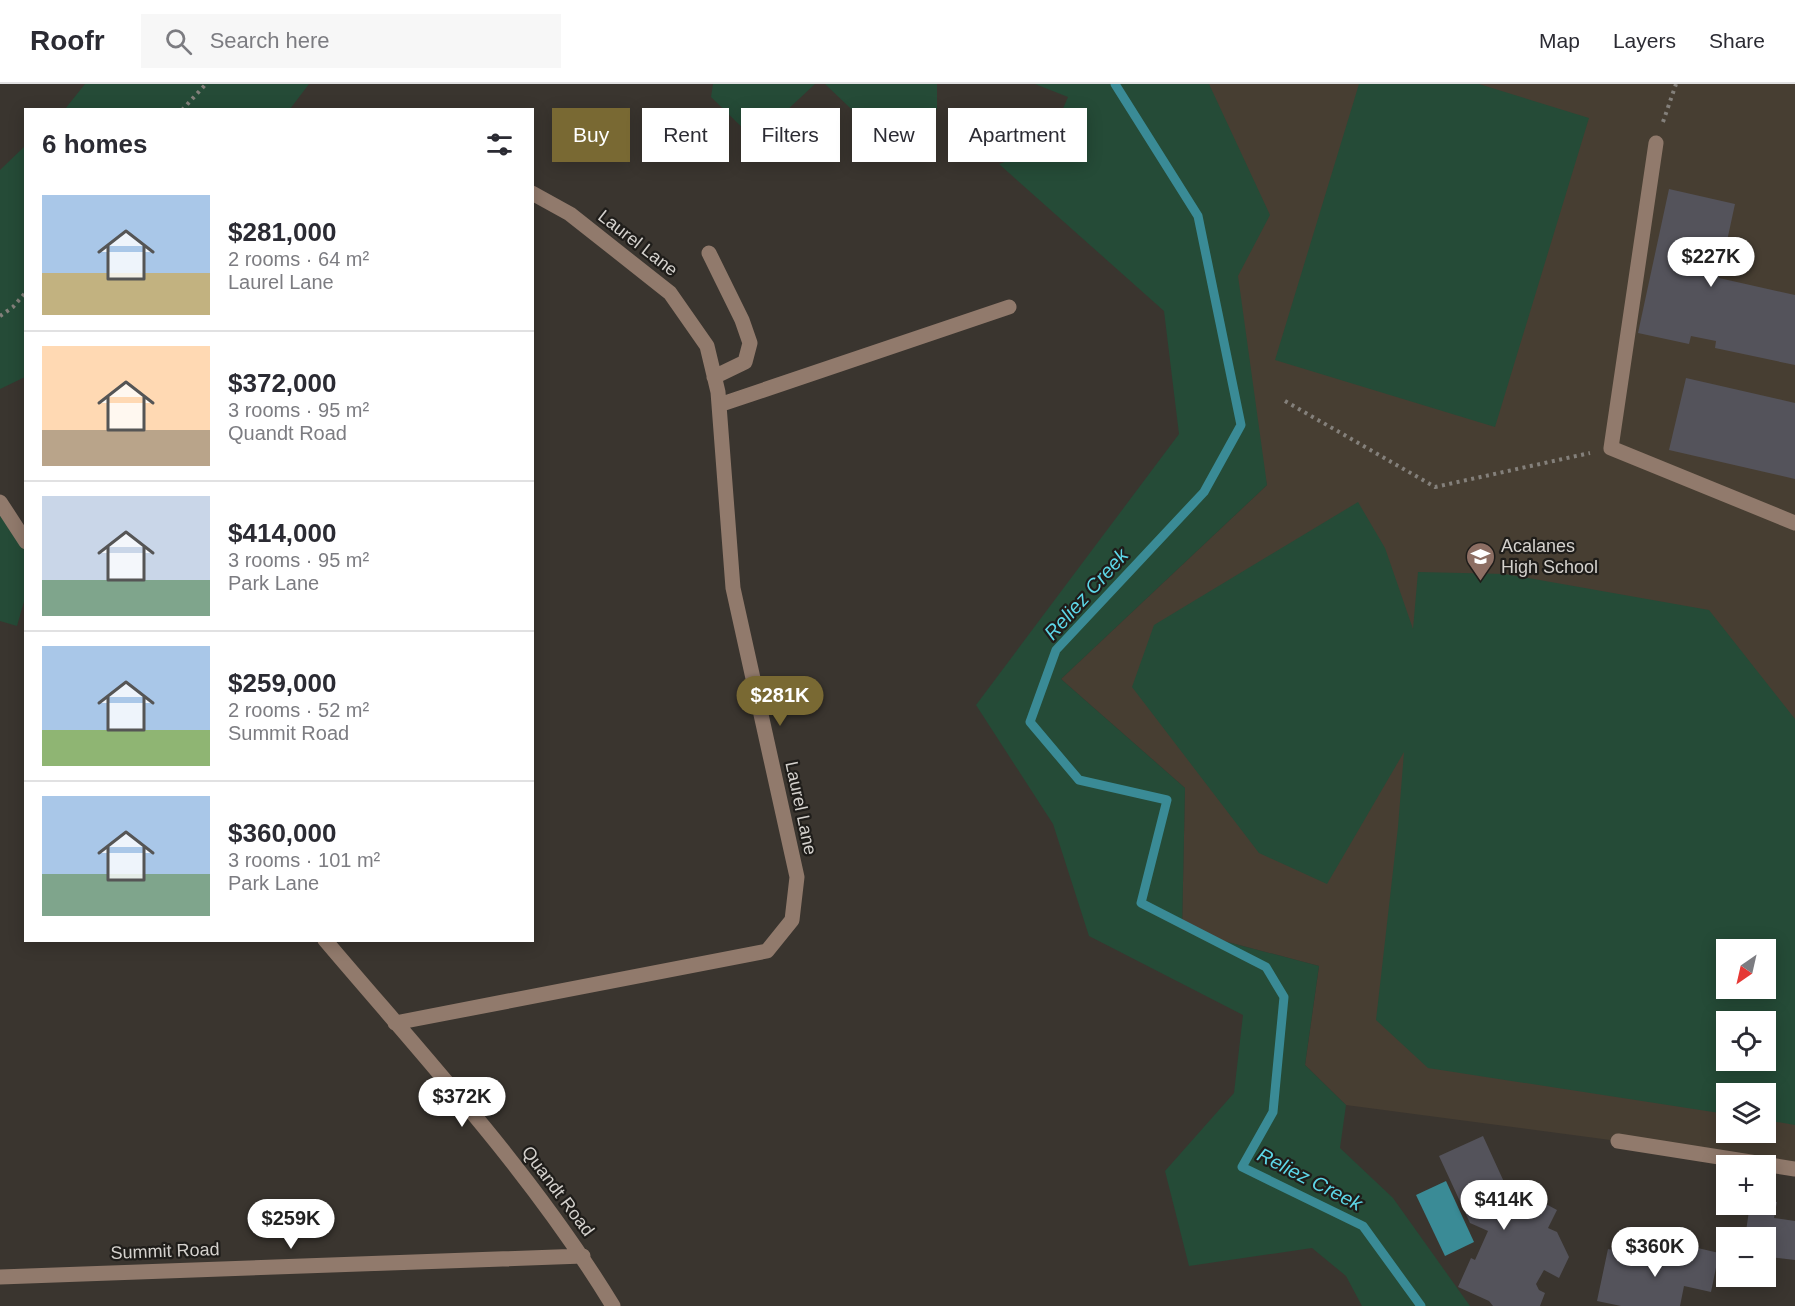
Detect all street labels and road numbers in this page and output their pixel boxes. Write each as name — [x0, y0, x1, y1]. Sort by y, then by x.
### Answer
street label: Laurel Lane — [594, 206, 682, 280]
street label: Laurel Lane — [781, 759, 821, 857]
street label: Quandt Road — [518, 1142, 598, 1240]
street label: Summit Road — [110, 1239, 220, 1263]

